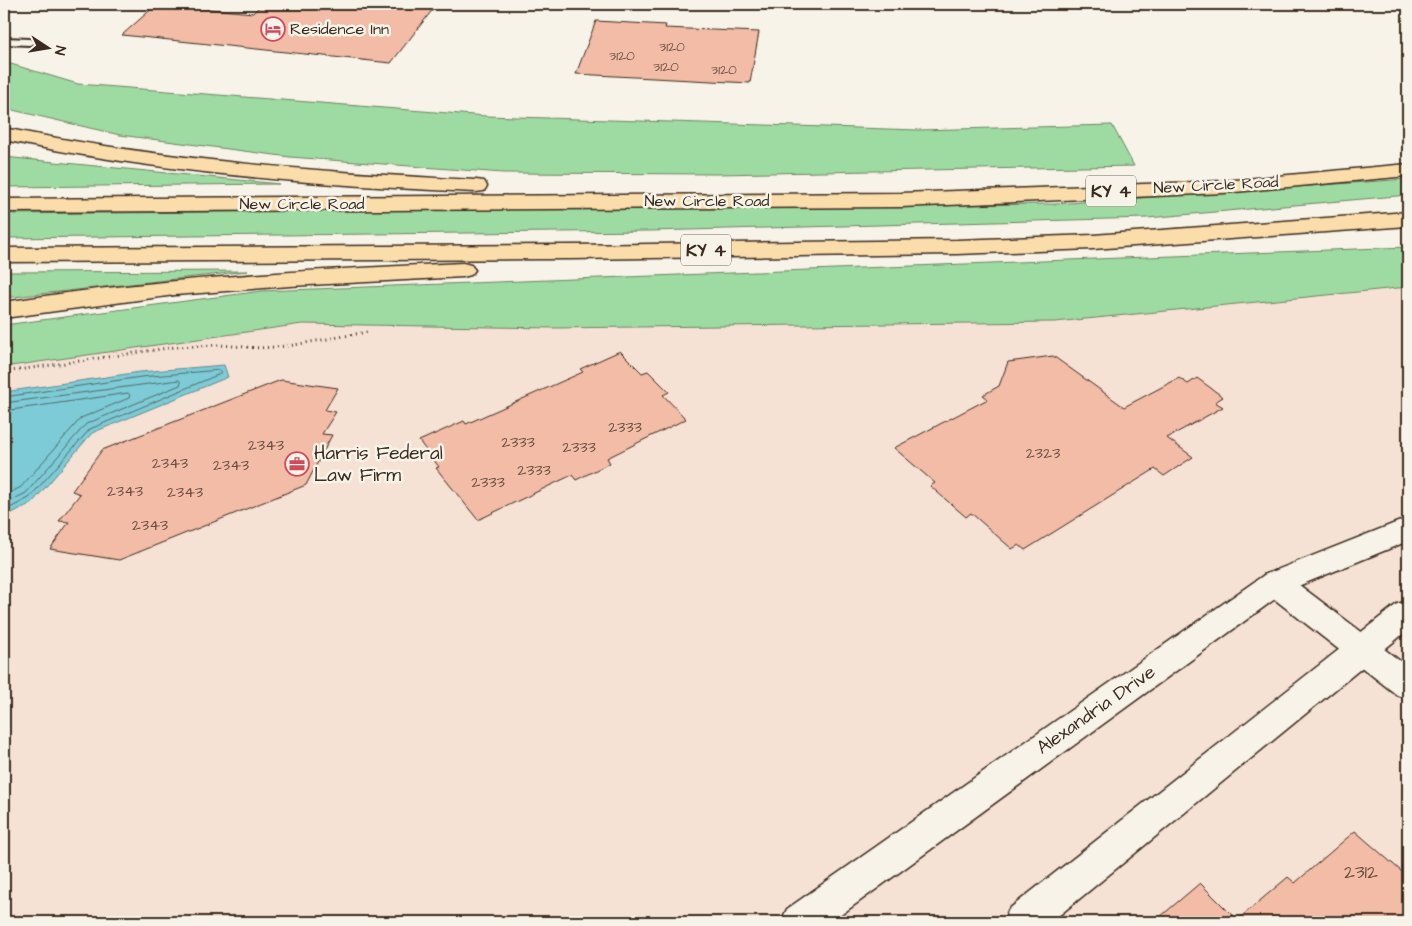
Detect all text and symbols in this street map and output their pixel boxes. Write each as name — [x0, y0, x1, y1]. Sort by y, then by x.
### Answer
hotel icon: Residence Inn — [260, 16, 286, 42]
place label: Residence Inn — [290, 18, 389, 40]
north arrow — [22, 22, 72, 72]
house number: 3120 — [659, 37, 685, 57]
text: N — [49, 44, 70, 57]
house number: 3120 — [609, 46, 635, 66]
house number: 3120 — [653, 57, 679, 77]
house number: 3120 — [711, 60, 737, 80]
street label: New Circle Road — [1153, 171, 1279, 199]
road number: KY 4 — [1086, 176, 1136, 207]
street label: New Circle Road — [644, 190, 770, 212]
street label: New Circle Road — [239, 193, 365, 215]
road number: KY 4 — [681, 234, 731, 266]
house number: 2333 — [608, 416, 642, 438]
house number: 2333 — [501, 431, 535, 453]
house number: 2343 — [248, 434, 284, 456]
house number: 2333 — [562, 436, 596, 458]
place label: Harris Federal Law Firm — [314, 440, 443, 489]
house number: 2323 — [1026, 442, 1060, 464]
office icon: Harris Federal Law Firm — [284, 451, 310, 477]
house number: 2343 — [152, 452, 188, 474]
house number: 2343 — [213, 454, 249, 476]
house number: 2333 — [517, 459, 551, 481]
house number: 2333 — [471, 471, 505, 493]
house number: 2343 — [107, 480, 143, 502]
house number: 2343 — [167, 481, 203, 503]
house number: 2343 — [132, 514, 168, 536]
street label: Alexandria Drive — [1031, 659, 1161, 761]
house number: 2312 — [1344, 859, 1378, 886]

